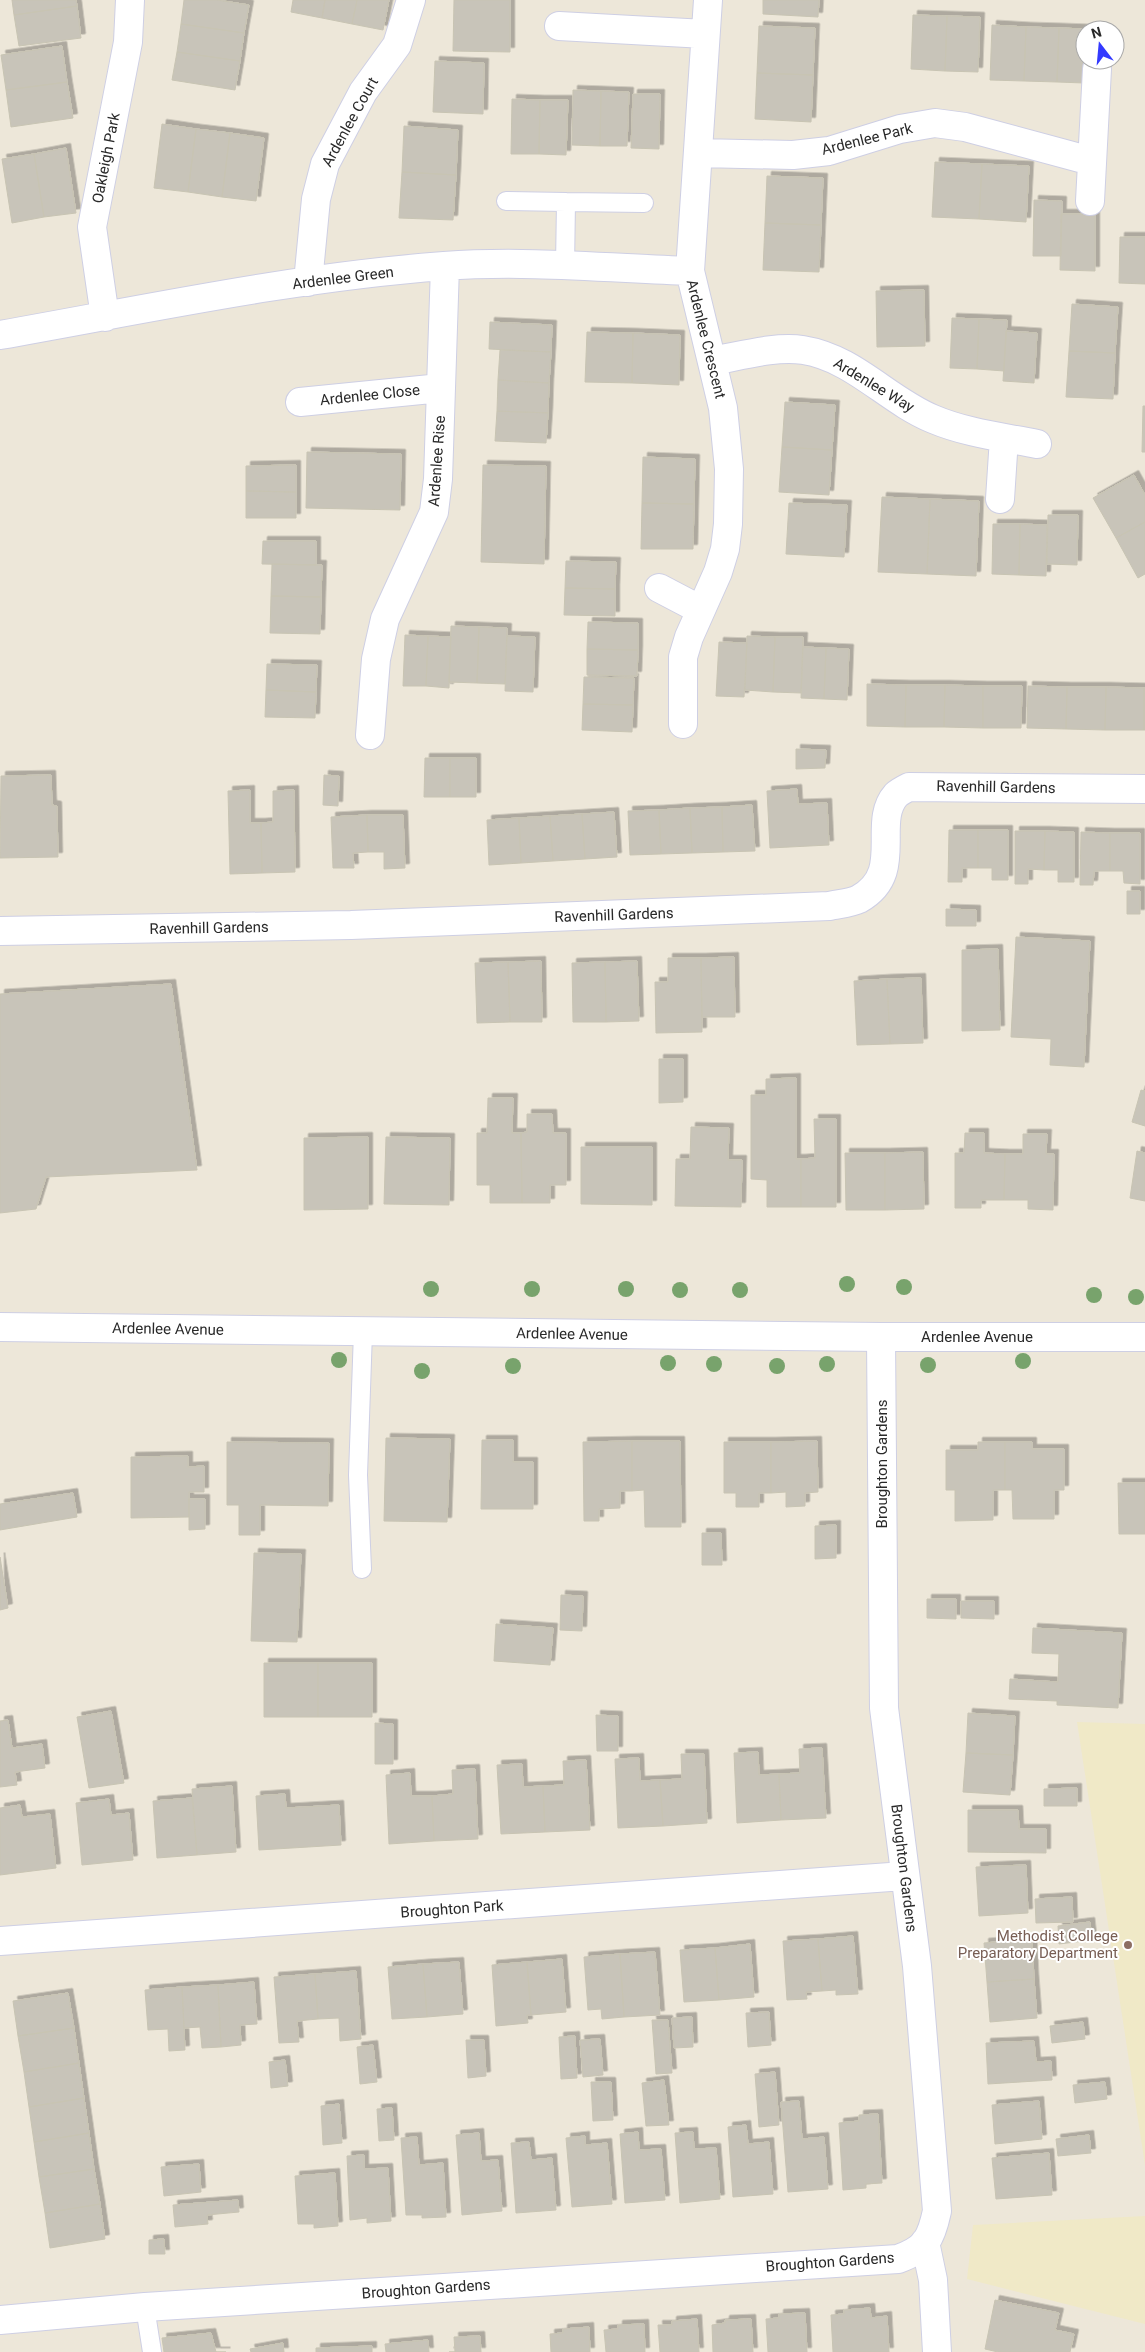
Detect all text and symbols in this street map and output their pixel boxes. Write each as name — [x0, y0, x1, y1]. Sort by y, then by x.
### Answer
north arrow — [1075, 20, 1125, 70]
text: N — [1089, 23, 1103, 42]
street label: Ardenlee Court — [318, 74, 382, 170]
street label: Oakleigh Park — [88, 111, 124, 205]
street label: Ardenlee Park — [820, 119, 915, 159]
street label: Ardenlee Green — [291, 263, 395, 293]
street label: Ardenlee Crescent — [682, 278, 730, 401]
street label: Ardenlee Way — [830, 354, 918, 416]
street label: Ardenlee Close — [319, 381, 421, 409]
street label: Ardenlee Rise — [425, 415, 449, 507]
street label: Ravenhill Gardens — [936, 777, 1056, 797]
street label: Ravenhill Gardens — [554, 904, 674, 926]
street label: Ravenhill Gardens — [149, 918, 269, 938]
street label: Ardenlee Avenue — [112, 1319, 224, 1339]
street label: Ardenlee Avenue — [516, 1324, 628, 1344]
street label: Ardenlee Avenue — [921, 1328, 1033, 1346]
street label: Broughton Gardens — [873, 1400, 891, 1528]
street label: Broughton Gardens — [887, 1803, 921, 1933]
street label: Broughton Park — [400, 1896, 505, 1922]
place label: Methodist College Preparatory Department — [958, 1927, 1118, 1962]
marker: Methodist College Preparatory Department — [1122, 1939, 1134, 1951]
street label: Broughton Gardens — [765, 2249, 895, 2275]
street label: Broughton Gardens — [361, 2276, 491, 2302]

